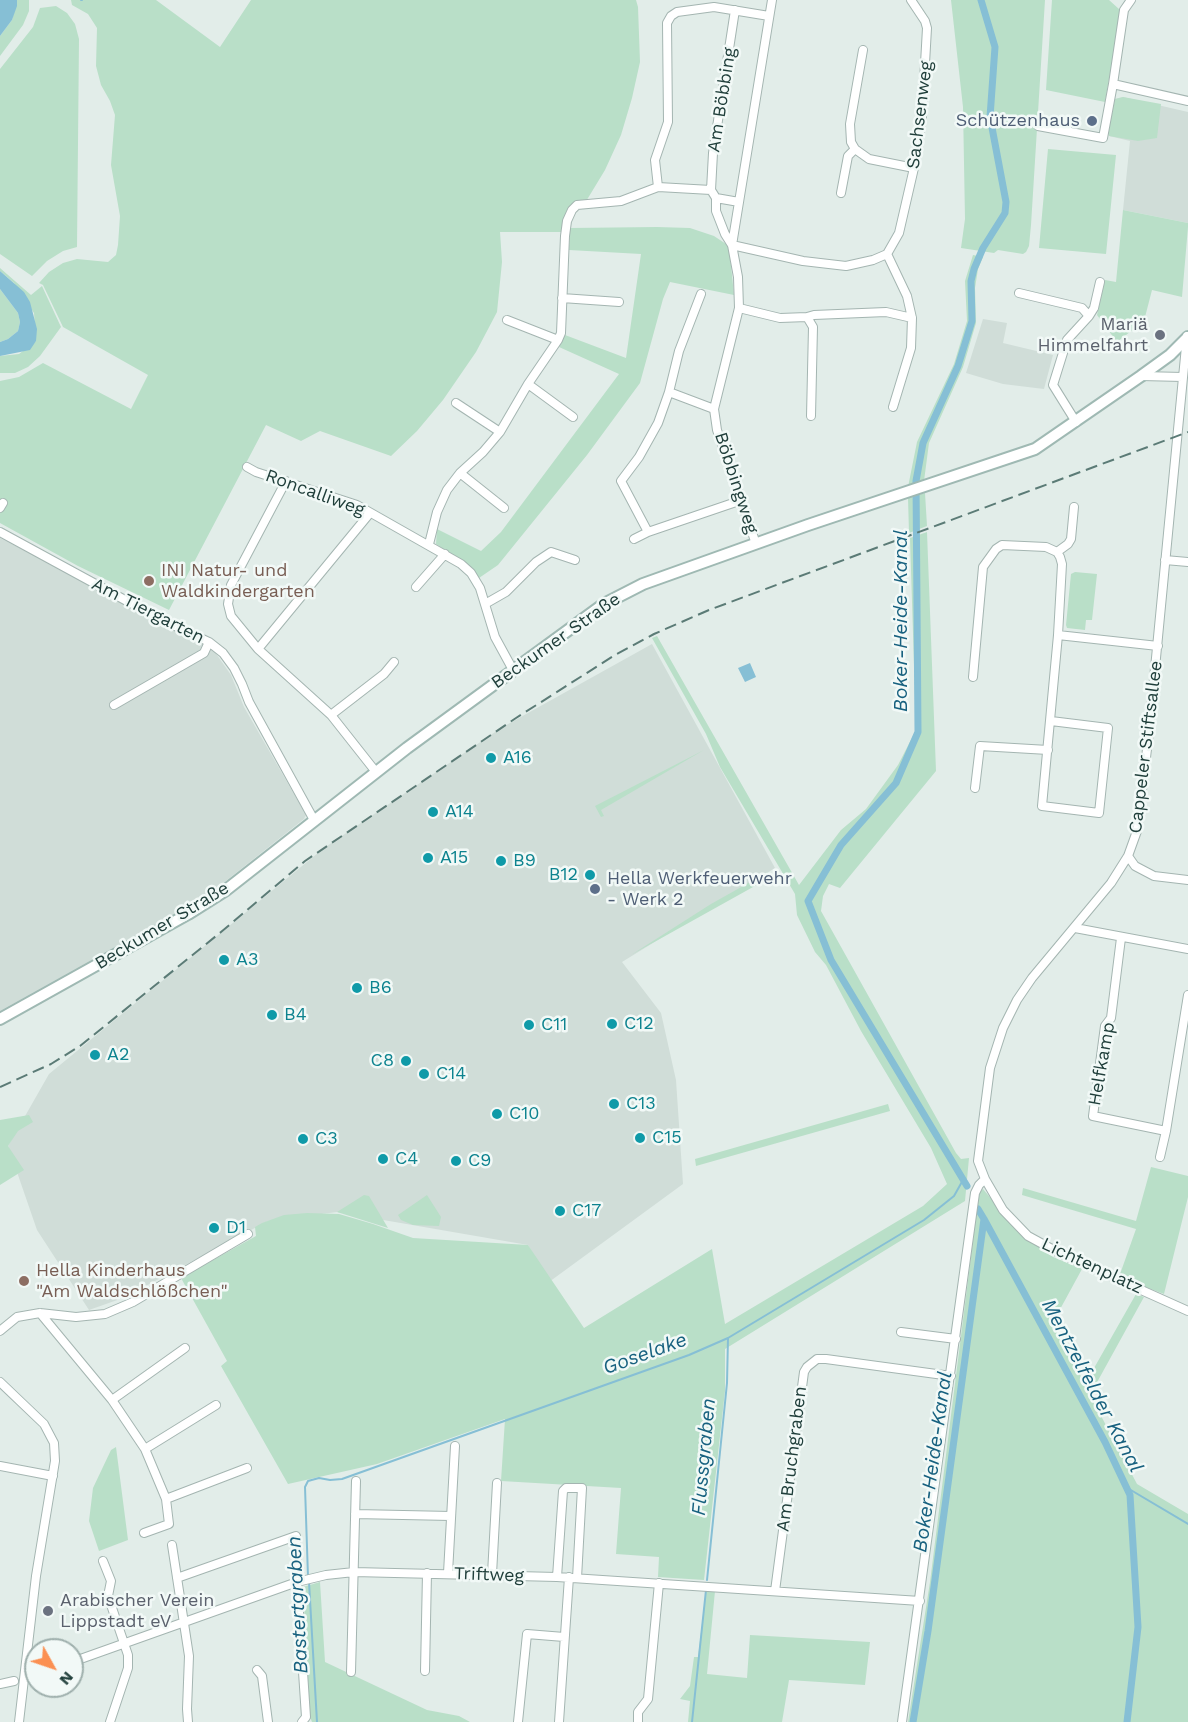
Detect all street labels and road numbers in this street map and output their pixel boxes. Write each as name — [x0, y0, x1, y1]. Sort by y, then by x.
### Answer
street label: Am Böbbing — [703, 46, 741, 154]
street label: Sachsenweg — [903, 60, 937, 170]
street label: Böbbingweg — [709, 430, 763, 536]
street label: Roncalliweg — [262, 465, 368, 521]
street label: Am Tiergarten — [88, 573, 208, 649]
street label: Beckumer Straße — [487, 588, 625, 694]
street label: Cappeler Stiftsallee — [1125, 659, 1167, 835]
street label: Beckumer Straße — [91, 877, 233, 975]
street label: Helfkamp — [1084, 1020, 1120, 1108]
street label: Lichtenplatz — [1038, 1233, 1146, 1299]
street label: Am Bruchgraben — [772, 1385, 812, 1533]
street label: Triftweg — [454, 1563, 524, 1587]

